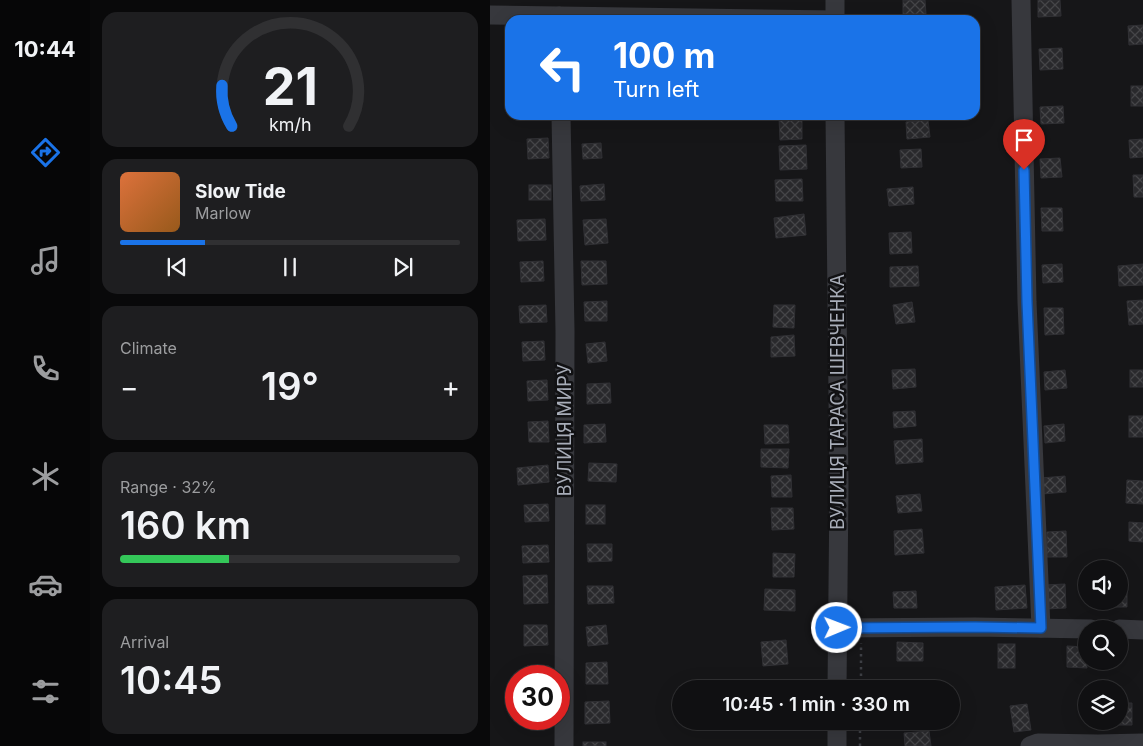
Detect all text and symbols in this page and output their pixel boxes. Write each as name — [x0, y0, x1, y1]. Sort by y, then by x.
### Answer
text: 100 m — [613, 34, 716, 76]
icon: left — [530, 35, 595, 100]
text: 10:44 — [14, 36, 76, 62]
text: 21 — [262, 55, 318, 118]
text: Turn left — [613, 76, 699, 102]
text: km/h — [269, 114, 311, 135]
pin — [1003, 119, 1045, 170]
icon: arrive — [1010, 126, 1038, 154]
icon: directions — [28, 135, 63, 170]
text: Slow Tide — [195, 180, 286, 203]
text: Marlow — [195, 203, 251, 223]
icon: music — [28, 243, 63, 278]
icon: previous — [163, 253, 191, 281]
icon: pause — [276, 253, 304, 281]
icon: next — [389, 253, 417, 281]
street label: ВУЛИЦЯ ТАРАСА ШЕВЧЕНКА — [827, 274, 848, 530]
text: Climate — [120, 338, 177, 358]
icon: phone — [28, 351, 63, 386]
text: 19° — [261, 363, 319, 409]
street label: ВУЛИЦЯ МИРУ — [554, 364, 575, 496]
text: − — [120, 370, 139, 404]
text: + — [441, 370, 460, 404]
icon: climate — [28, 459, 63, 494]
text: Range · 32% — [120, 477, 217, 497]
text: 160 km — [120, 502, 251, 548]
map controls — [1078, 560, 1128, 730]
button: sound — [1078, 560, 1128, 610]
icon: car — [28, 567, 63, 602]
position arrow — [810, 601, 862, 653]
button: search — [1078, 620, 1128, 670]
text: Arrival — [120, 632, 169, 652]
text: 10:45 — [120, 657, 222, 703]
speed limit sign: 30 — [505, 665, 570, 730]
icon: filters — [28, 674, 63, 709]
button: layers — [1078, 680, 1128, 730]
text: 10:45 · 1 min · 330 m — [722, 693, 910, 716]

